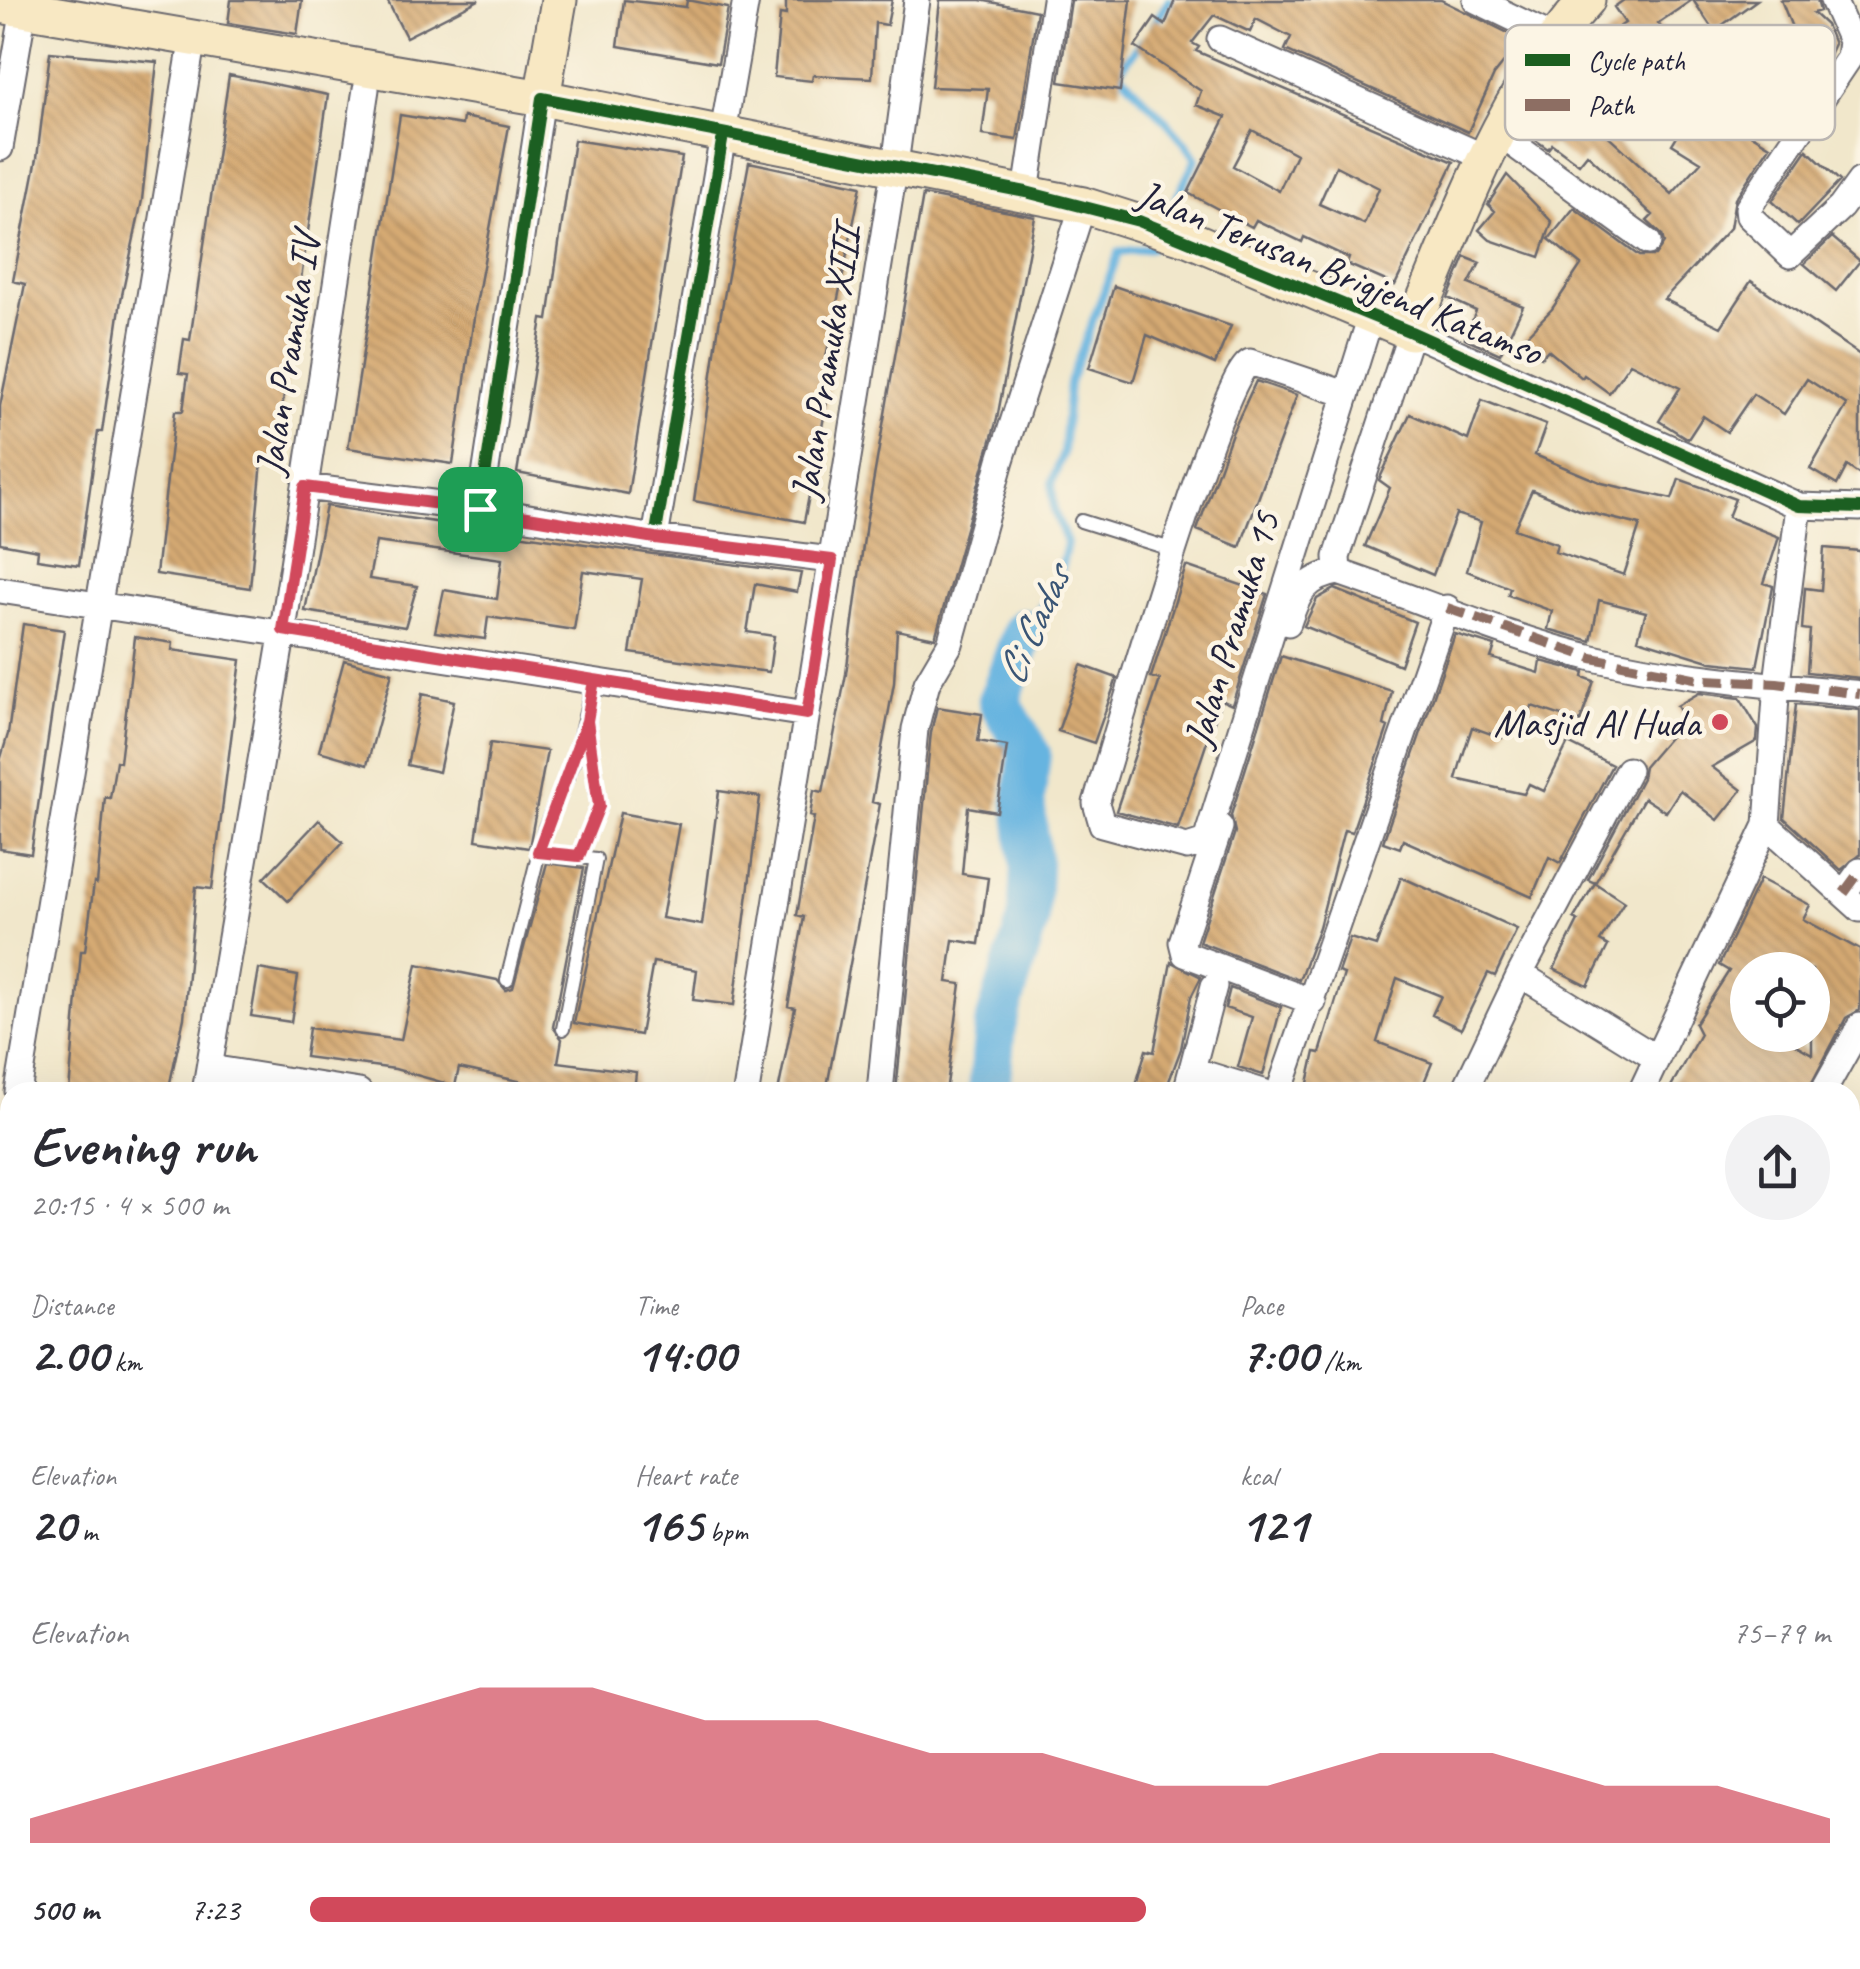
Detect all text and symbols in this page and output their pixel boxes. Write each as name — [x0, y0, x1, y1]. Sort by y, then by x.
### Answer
legend — [1505, 25, 1835, 140]
text: Cycle path — [1588, 43, 1685, 78]
text: Path — [1588, 88, 1635, 123]
street label: Jalan Terusan Brigjend Katamso — [1128, 168, 1551, 378]
street label: Jalan Pramuka XIII — [779, 215, 874, 505]
street label: Jalan Pramuka IV — [244, 223, 333, 480]
pin — [438, 467, 523, 552]
icon: arrive — [453, 482, 508, 537]
street label: Jalan Pramuka 15 — [1172, 504, 1292, 755]
water label: Ci Cadas — [984, 553, 1085, 693]
place label: Masjid Al Huda — [1493, 698, 1703, 748]
marker: Masjid Al Huda — [1709, 711, 1731, 733]
map controls — [1730, 952, 1830, 1052]
button: locate — [1730, 952, 1830, 1052]
text: Evening run — [30, 1111, 255, 1181]
button: share — [1725, 1115, 1830, 1220]
text: 20:15 · 4 × 500 m — [30, 1184, 228, 1225]
text: Distance — [30, 1288, 114, 1323]
text: Time — [635, 1288, 678, 1323]
text: Pace — [1240, 1288, 1283, 1323]
text: 2.00 — [30, 1323, 107, 1386]
text: 14:00 — [635, 1323, 735, 1386]
text: 7:00 — [1240, 1323, 1317, 1386]
text: km — [107, 1344, 142, 1379]
text: /km — [1317, 1344, 1361, 1379]
text: Elevation — [30, 1458, 116, 1493]
text: Heart rate — [635, 1458, 737, 1493]
text: kcal — [1240, 1458, 1277, 1493]
text: 20 — [30, 1493, 75, 1556]
text: 165 — [635, 1493, 703, 1556]
text: 121 — [1240, 1493, 1308, 1556]
text: m — [75, 1514, 97, 1549]
text: bpm — [703, 1514, 748, 1549]
text: Elevation — [30, 1612, 128, 1653]
text: 75–79 m — [1732, 1612, 1830, 1653]
text: 500 m — [30, 1889, 99, 1930]
text: 7:23 — [190, 1889, 240, 1930]

